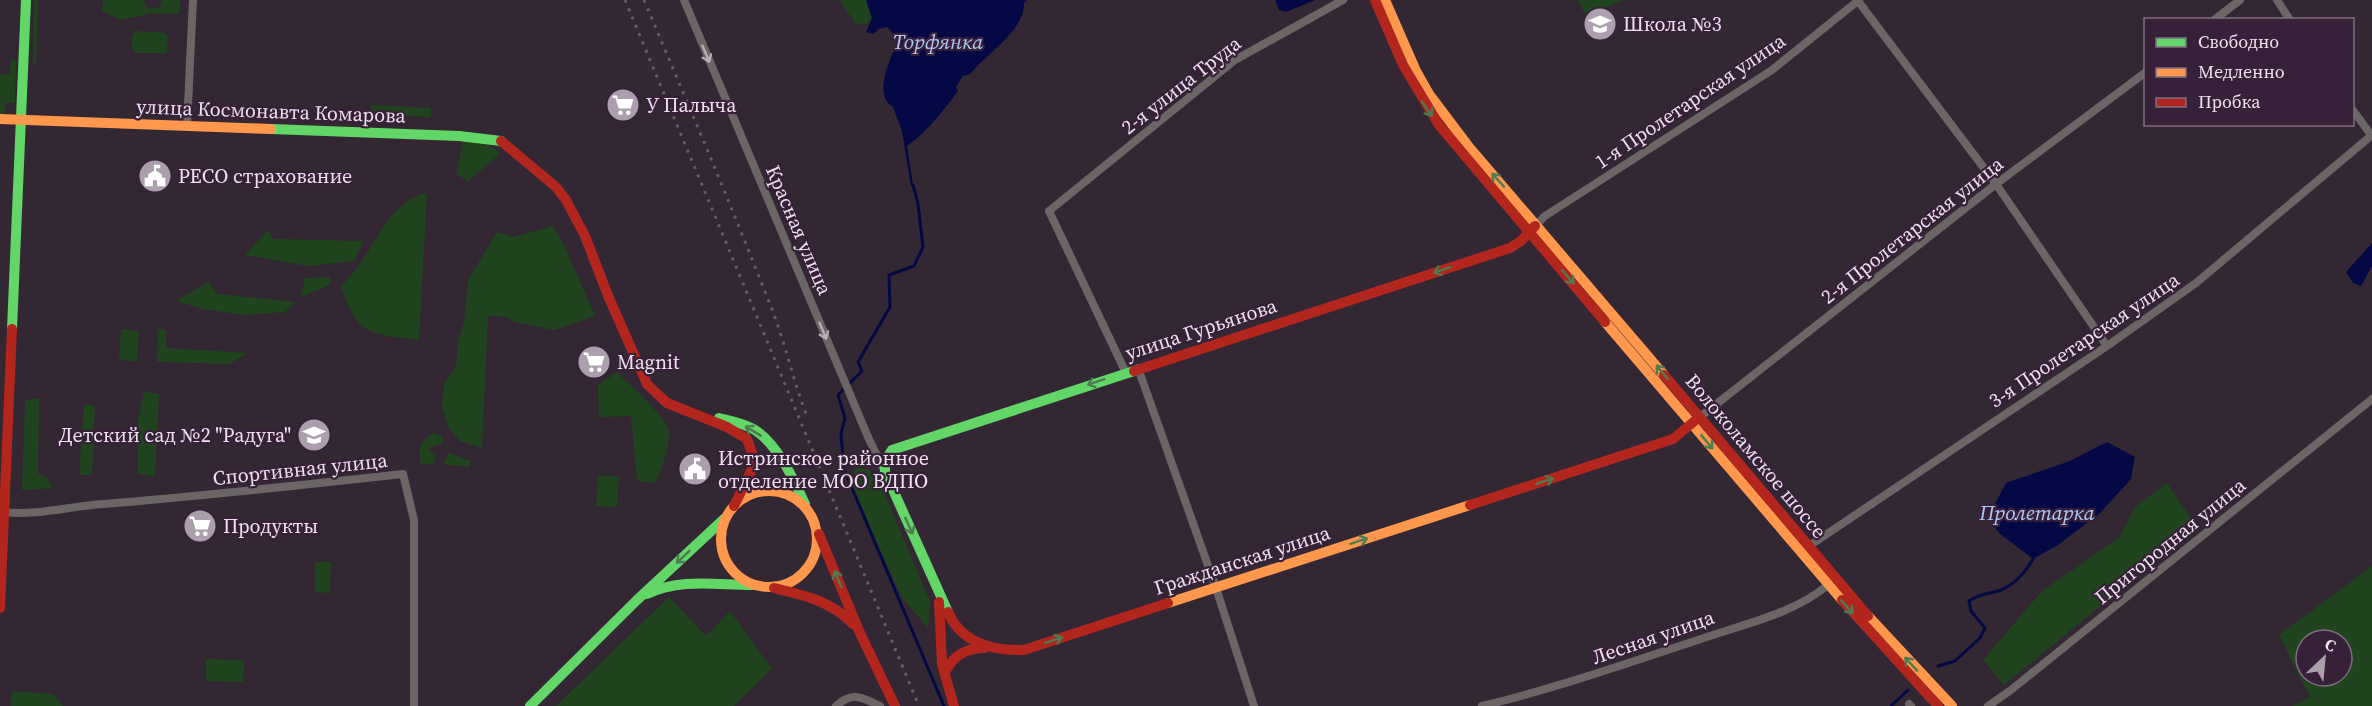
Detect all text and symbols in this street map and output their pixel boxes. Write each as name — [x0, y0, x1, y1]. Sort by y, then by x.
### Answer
school or university icon: Школа №3 — [1582, 6, 1618, 42]
place label: Школа №3 — [1623, 10, 1722, 38]
legend — [2144, 18, 2354, 126]
street label: 1-я Пролетарская улица — [1589, 26, 1792, 175]
water label: Торфянка — [893, 27, 983, 56]
street label: 2-я улица Труда — [1115, 29, 1247, 141]
text: Свободно — [2198, 29, 2279, 54]
one-way arrow — [702, 45, 713, 63]
text: Медленно — [2198, 59, 2285, 84]
supermarket icon: У Палыча — [605, 87, 641, 123]
text: Пробка — [2198, 89, 2261, 114]
place label: У Палыча — [646, 91, 737, 119]
street label: улица Космонавта Комарова — [136, 92, 407, 130]
one-way arrow — [1421, 101, 1433, 117]
street label: 2-я Пролетарская улица — [1815, 149, 2010, 310]
public building icon: РЕСО страхование — [137, 158, 173, 194]
street label: Красная улица — [759, 161, 839, 300]
place label: РЕСО страхование — [178, 162, 352, 190]
one-way arrow — [1491, 173, 1505, 188]
one-way arrow — [1433, 265, 1452, 276]
street label: 3-я Пролетарская улица — [1983, 265, 2186, 414]
one-way arrow — [1561, 269, 1575, 284]
street label: улица Гурьянова — [1122, 291, 1281, 367]
one-way arrow — [818, 321, 829, 339]
supermarket icon: Magnit — [576, 344, 612, 380]
place label: Magnit — [617, 348, 680, 376]
one-way arrow — [1655, 364, 1668, 380]
street label: Волоколамское шоссе — [1679, 368, 1833, 544]
one-way arrow — [1087, 377, 1106, 388]
school or university icon: Детский сад №2 "Радуга" — [296, 417, 332, 453]
place label: Детский сад №2 "Радуга" — [59, 421, 291, 449]
one-way arrow — [745, 425, 762, 437]
one-way arrow — [1701, 434, 1714, 450]
place label: Истринское районное отделение МОО ВДПО — [718, 444, 929, 495]
street label: Спортивная улица — [211, 446, 390, 492]
public building icon: Истринское районное отделение МОО ВДПО — [677, 451, 713, 487]
street label: Пригородная улица — [2088, 471, 2252, 611]
one-way arrow — [1535, 474, 1554, 485]
water label: Пролетарка — [1978, 498, 2095, 527]
supermarket icon: Продукты — [182, 508, 218, 544]
place label: Продукты — [223, 512, 318, 540]
one-way arrow — [904, 516, 915, 534]
street label: Гражданская улица — [1150, 518, 1334, 602]
one-way arrow — [1349, 535, 1368, 546]
one-way arrow — [676, 549, 691, 564]
one-way arrow — [832, 570, 843, 589]
one-way arrow — [1840, 599, 1854, 614]
street label: Лесная улица — [1588, 603, 1719, 671]
north arrow — [2294, 628, 2354, 688]
text: С — [2321, 632, 2340, 657]
one-way arrow — [1044, 634, 1063, 645]
one-way arrow — [1904, 657, 1918, 672]

